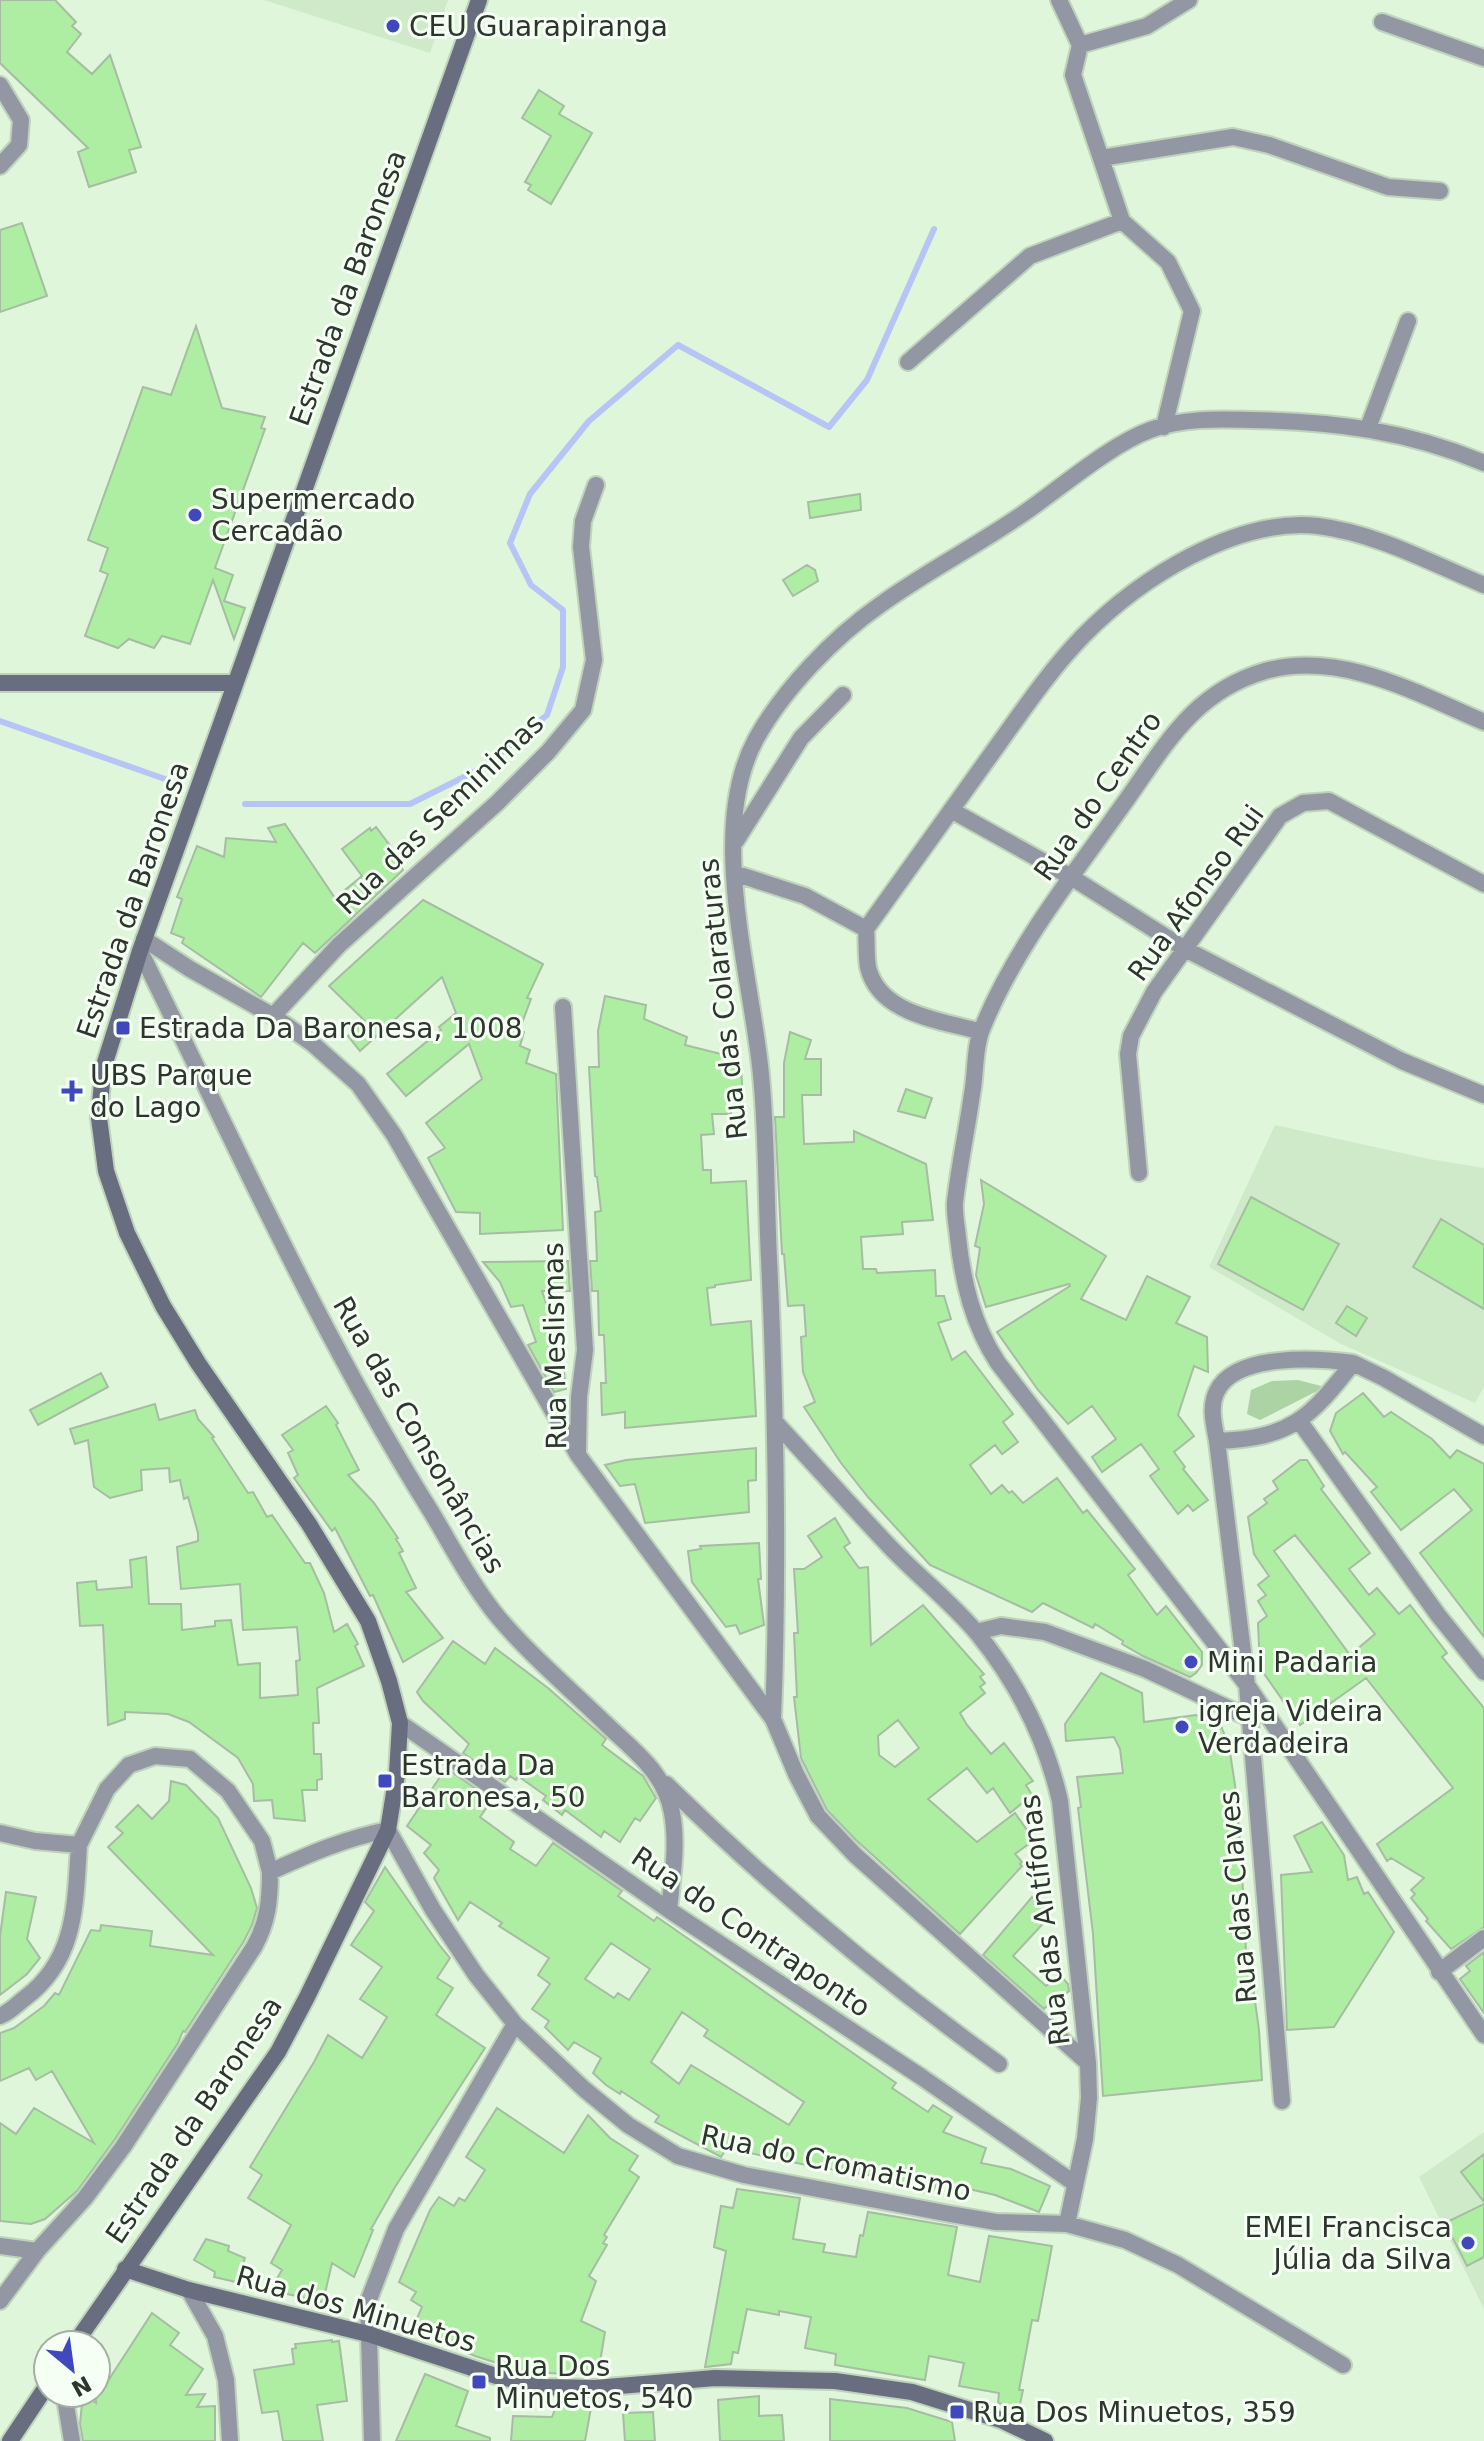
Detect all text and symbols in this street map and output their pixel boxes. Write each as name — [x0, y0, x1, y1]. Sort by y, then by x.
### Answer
place label: CEU Guarapiranga — [409, 10, 668, 43]
marker: CEU Guarapiranga — [384, 17, 402, 35]
street label: Estrada da Baronesa — [283, 146, 413, 430]
place label: Supermercado Cercadão — [211, 483, 415, 548]
marker: Supermercado Cercadão — [186, 506, 204, 524]
street label: Rua do Centro — [1027, 705, 1169, 887]
street label: Rua das Seminimas — [330, 707, 550, 921]
street label: Estrada da Baronesa — [70, 757, 196, 1043]
street label: Rua Afonso Rui — [1121, 799, 1271, 987]
street label: Rua das Colaraturas — [692, 857, 754, 1141]
place label: Estrada Da Baronesa, 1008 — [139, 1012, 523, 1045]
marker: Estrada Da Baronesa, 1008 — [114, 1019, 132, 1037]
place label: UBS Parque do Lago — [90, 1059, 252, 1124]
marker: UBS Parque do Lago — [61, 1080, 83, 1102]
street label: Rua Meslismas — [537, 1242, 573, 1450]
street label: Rua das Consonâncias — [326, 1291, 512, 1579]
place label: Mini Padaria — [1207, 1646, 1378, 1679]
marker: Mini Padaria — [1182, 1653, 1200, 1671]
place label: igreja Videira Verdadeira — [1198, 1695, 1383, 1760]
marker: igreja Videira Verdadeira — [1173, 1718, 1191, 1736]
place label: Estrada Da Baronesa, 50 — [401, 1749, 586, 1814]
marker: Estrada Da Baronesa, 50 — [376, 1772, 394, 1790]
street label: Rua das Claves — [1212, 1789, 1264, 2005]
street label: Rua das Antífonas — [1013, 1793, 1077, 2047]
street label: Rua do Contraponto — [625, 1840, 877, 2024]
street label: Estrada da Baronesa — [99, 1990, 289, 2250]
street label: Rua do Cromatismo — [698, 2118, 974, 2208]
place label: EMEI Francisca Júlia da Silva — [1245, 2211, 1452, 2276]
marker: EMEI Francisca Júlia da Silva — [1459, 2234, 1477, 2252]
street label: Rua dos Minuetos — [232, 2259, 480, 2359]
north arrow — [32, 2329, 112, 2409]
place label: Rua Dos Minuetos, 540 — [495, 2350, 694, 2415]
text: N — [67, 2371, 96, 2401]
marker: Rua Dos Minuetos, 540 — [470, 2373, 488, 2391]
place label: Rua Dos Minuetos, 359 — [973, 2396, 1296, 2429]
marker: Rua Dos Minuetos, 359 — [948, 2403, 966, 2421]

